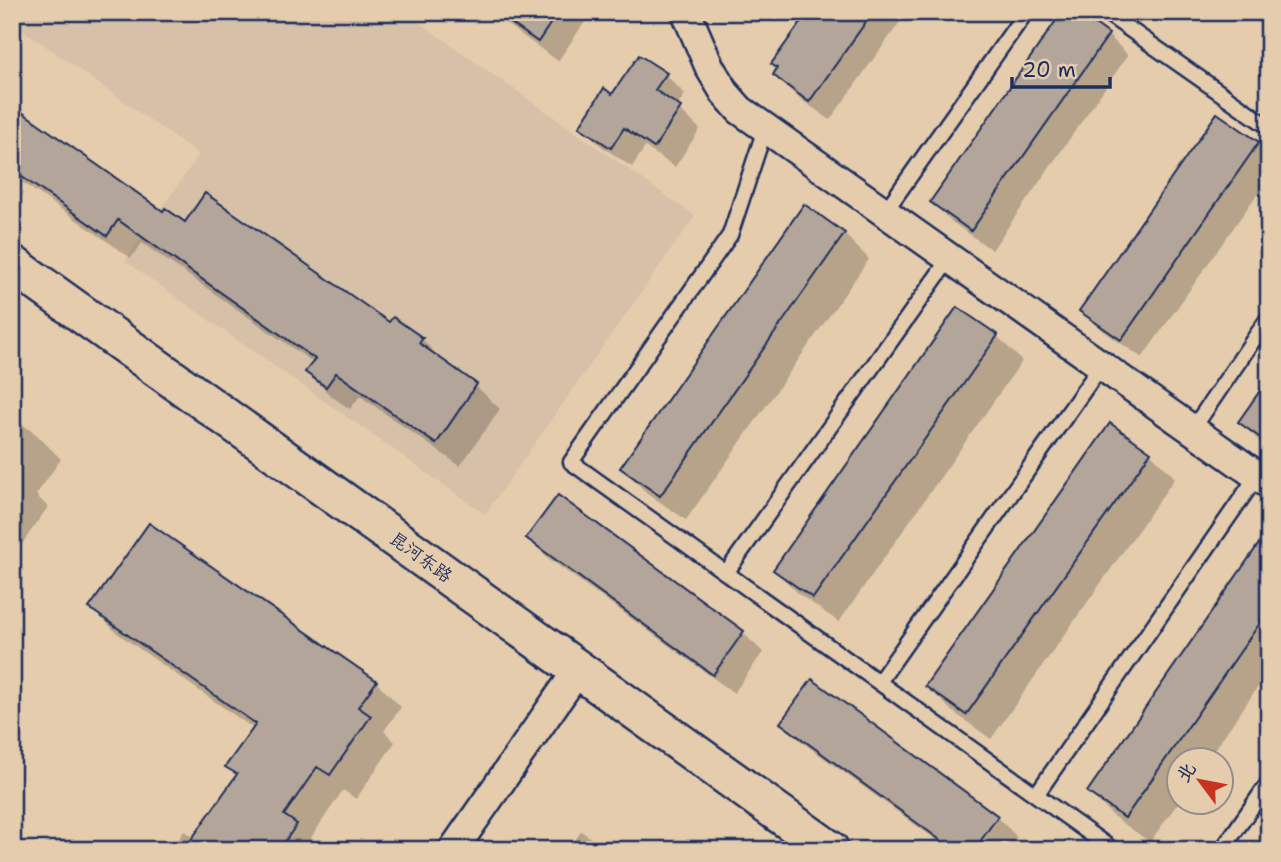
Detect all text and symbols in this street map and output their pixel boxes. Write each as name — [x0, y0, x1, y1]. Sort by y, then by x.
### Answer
scale bar — [1012, 46, 1110, 90]
text: 20 m — [1022, 56, 1076, 84]
street label: 昆河东路 — [385, 526, 457, 588]
north arrow — [1166, 746, 1236, 816]
text: 北 — [1170, 758, 1202, 787]

